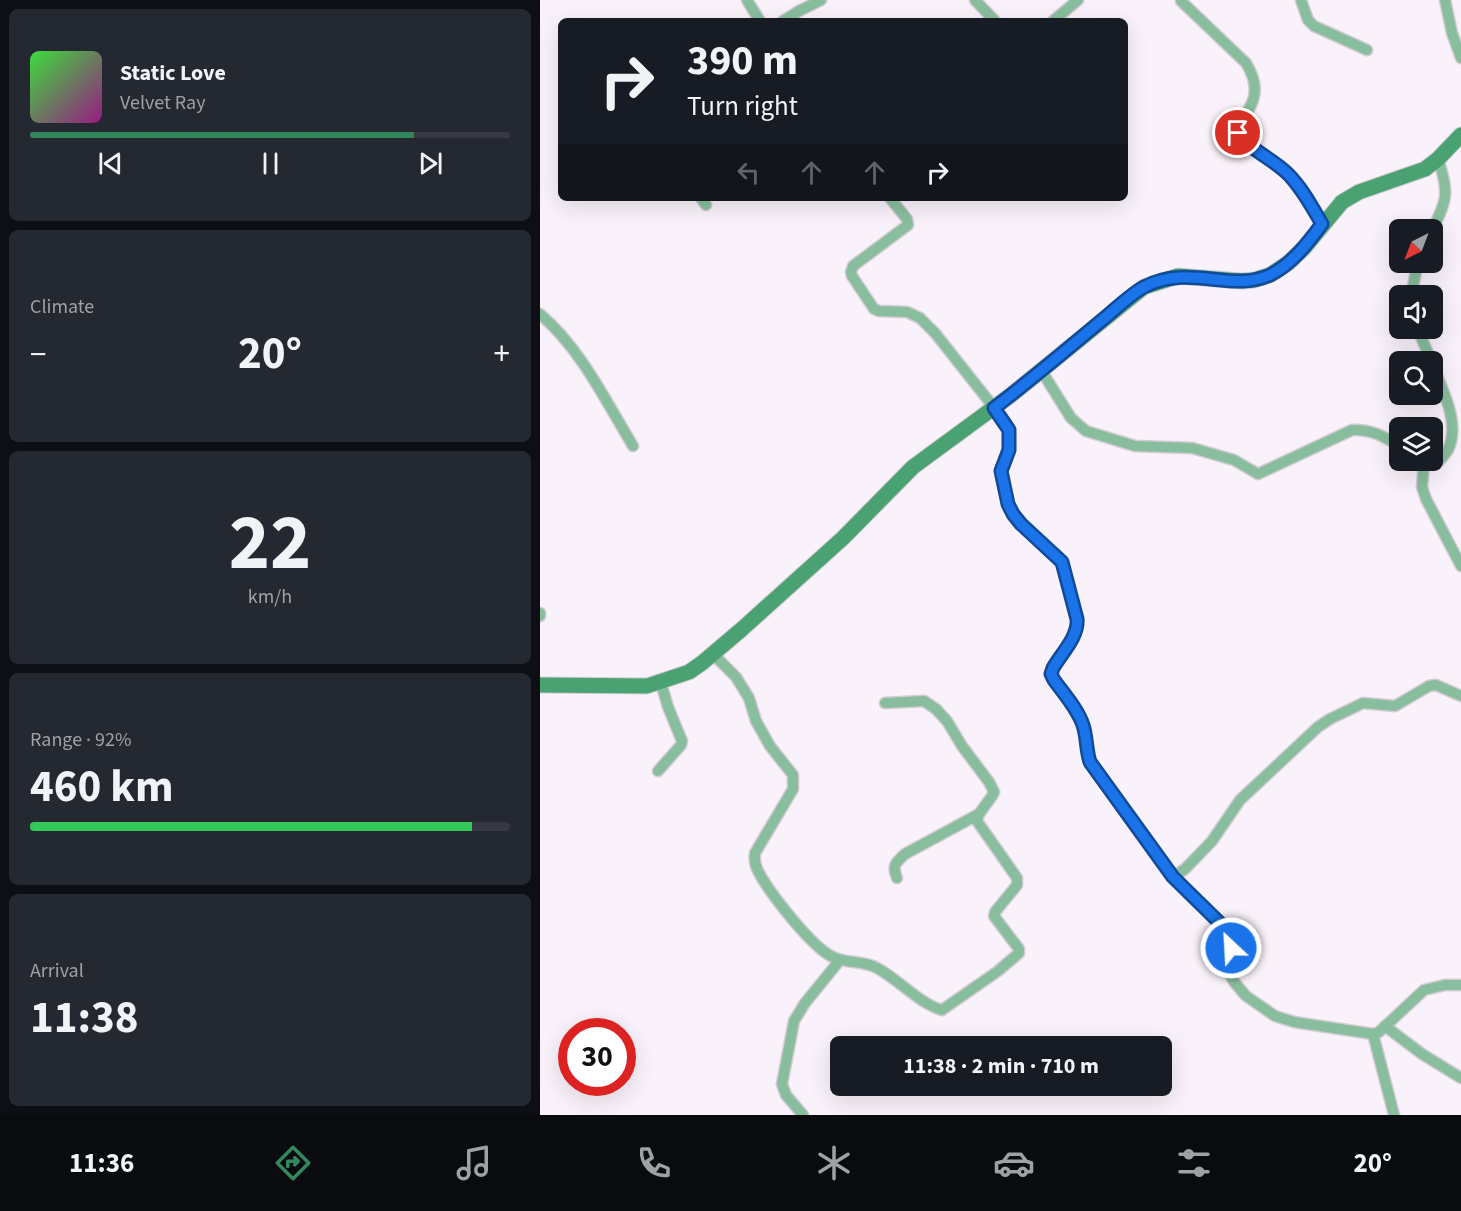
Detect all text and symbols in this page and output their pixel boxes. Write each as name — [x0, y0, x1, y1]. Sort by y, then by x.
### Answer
text: 390 m — [687, 31, 798, 91]
icon: right — [588, 42, 666, 120]
text: Static Love — [120, 57, 226, 89]
text: Turn right — [687, 87, 798, 126]
text: Velvet Ray — [120, 89, 206, 117]
pin — [1212, 107, 1263, 158]
icon: arrive — [1221, 116, 1254, 149]
icon: previous — [94, 147, 127, 180]
icon: pause — [254, 147, 287, 180]
icon: next — [414, 147, 447, 180]
icon: left — [732, 156, 765, 189]
icon: ahead — [795, 156, 828, 189]
icon: ahead — [858, 156, 891, 189]
icon: right — [921, 156, 954, 189]
north arrow — [1389, 219, 1443, 273]
map controls — [1389, 219, 1443, 471]
button: sound — [1389, 285, 1443, 339]
text: Climate — [30, 293, 94, 321]
text: 20° — [238, 322, 302, 386]
text: − — [30, 331, 46, 378]
text: + — [494, 331, 510, 378]
button: search — [1389, 351, 1443, 405]
button: layers — [1389, 417, 1443, 471]
text: 22 — [229, 488, 311, 599]
text: km/h — [248, 583, 292, 611]
text: Range · 92% — [30, 726, 131, 754]
text: 460 km — [30, 755, 174, 819]
position arrow — [1199, 916, 1263, 980]
text: Arrival — [30, 957, 84, 985]
text: 11:38 — [30, 986, 139, 1050]
speed limit sign: 30 — [558, 1018, 636, 1096]
text: 11:38 · 2 min · 710 m — [903, 1050, 1099, 1082]
icon: directions — [272, 1142, 314, 1184]
icon: music — [453, 1142, 495, 1184]
icon: phone — [633, 1142, 675, 1184]
icon: climate — [813, 1142, 855, 1184]
icon: car — [993, 1142, 1035, 1184]
icon: filters — [1173, 1142, 1215, 1184]
text: 11:36 — [69, 1144, 134, 1183]
text: 20° — [1354, 1144, 1392, 1183]

